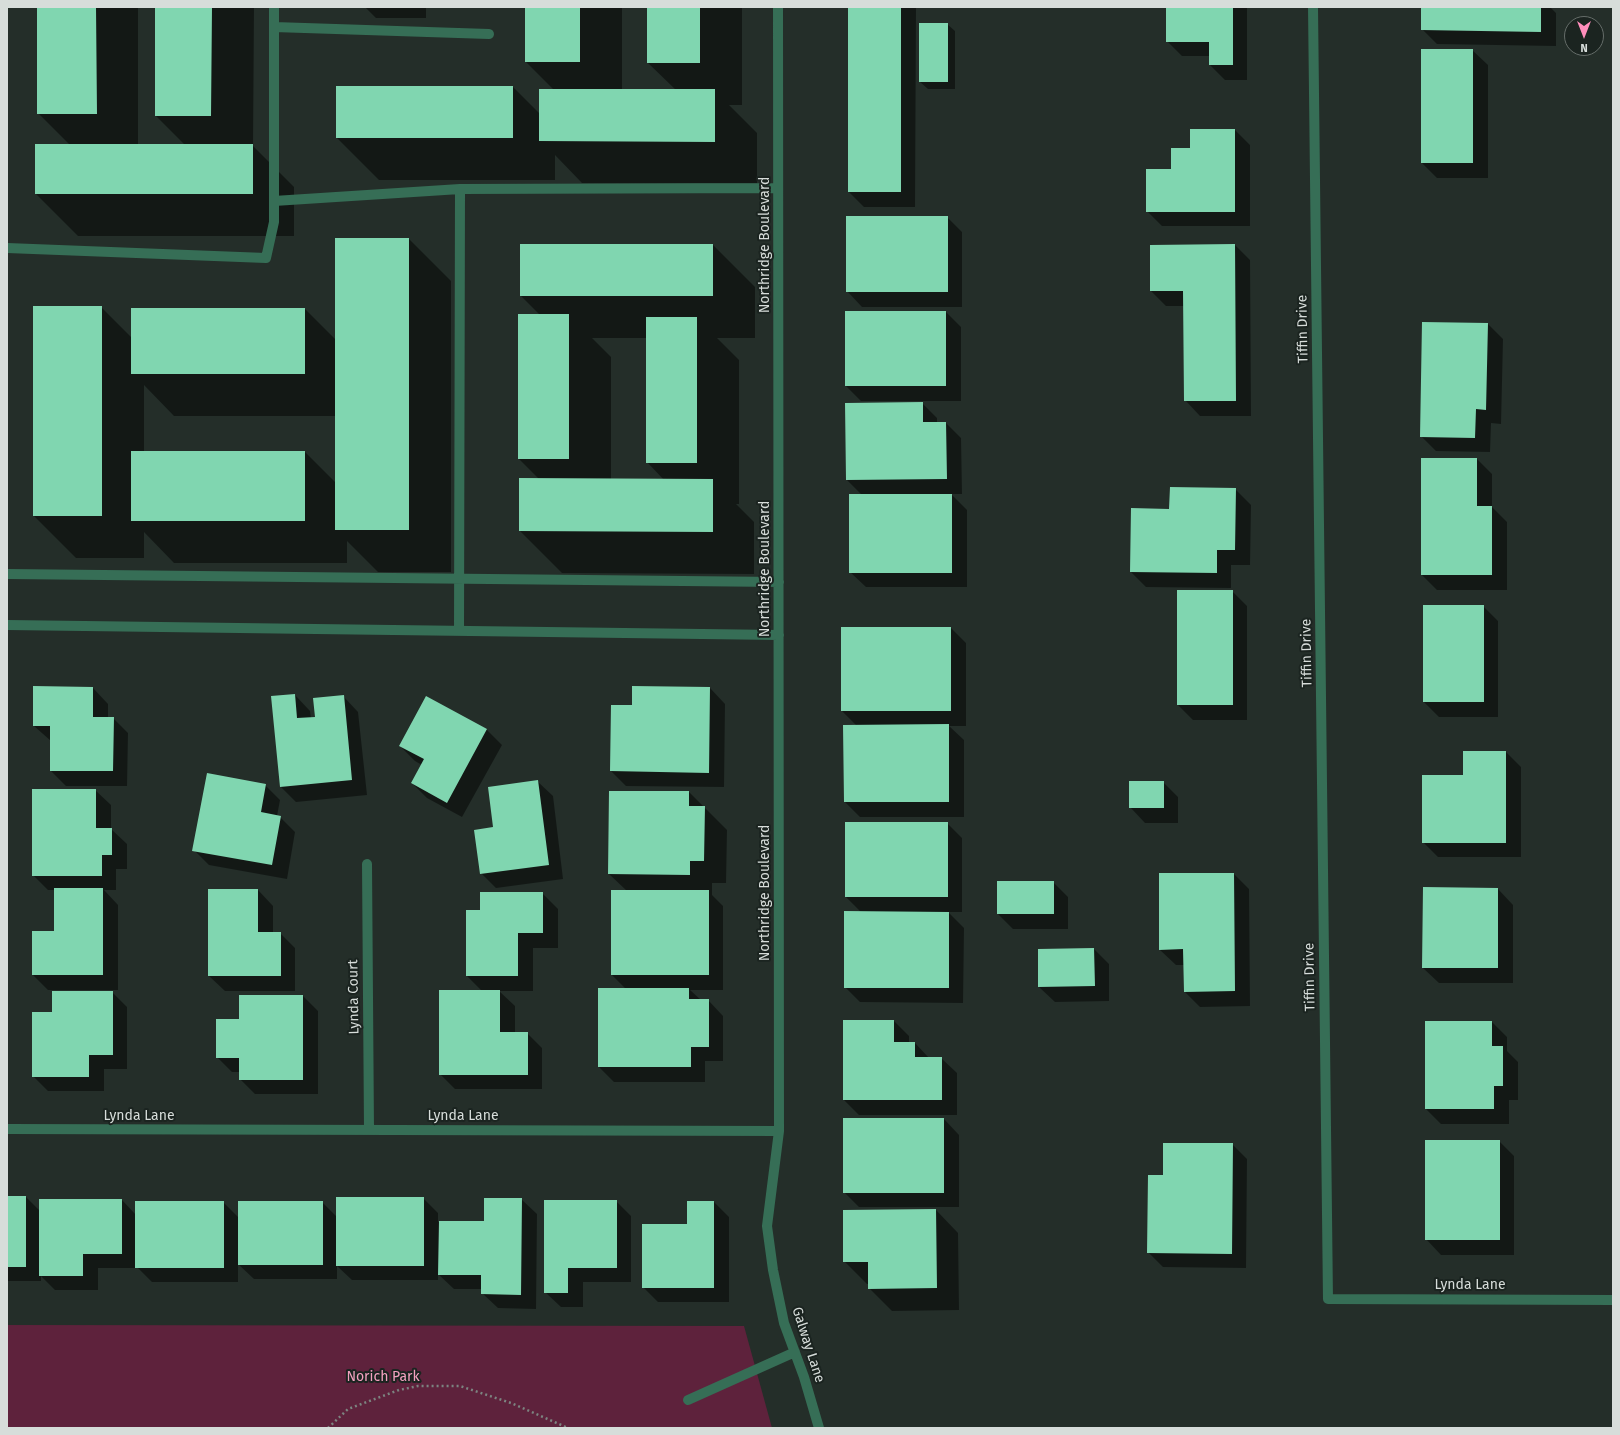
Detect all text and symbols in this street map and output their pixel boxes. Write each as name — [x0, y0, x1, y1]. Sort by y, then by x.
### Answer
north arrow — [1564, 16, 1604, 56]
text: N — [1580, 41, 1588, 54]
street label: Northridge Boulevard — [757, 177, 773, 313]
street label: Tiffin Drive — [1294, 295, 1312, 363]
street label: Northridge Boulevard — [757, 501, 773, 637]
street label: Tiffin Drive — [1298, 619, 1316, 687]
street label: Northridge Boulevard — [757, 825, 773, 961]
street label: Tiffin Drive — [1301, 943, 1319, 1011]
street label: Lynda Court — [345, 959, 363, 1035]
street label: Lynda Lane — [103, 1108, 175, 1124]
street label: Lynda Lane — [427, 1108, 499, 1124]
street label: Lynda Lane — [1434, 1277, 1506, 1293]
street label: Galway Lane — [788, 1305, 828, 1385]
park label: Norich Park — [346, 1369, 420, 1385]

